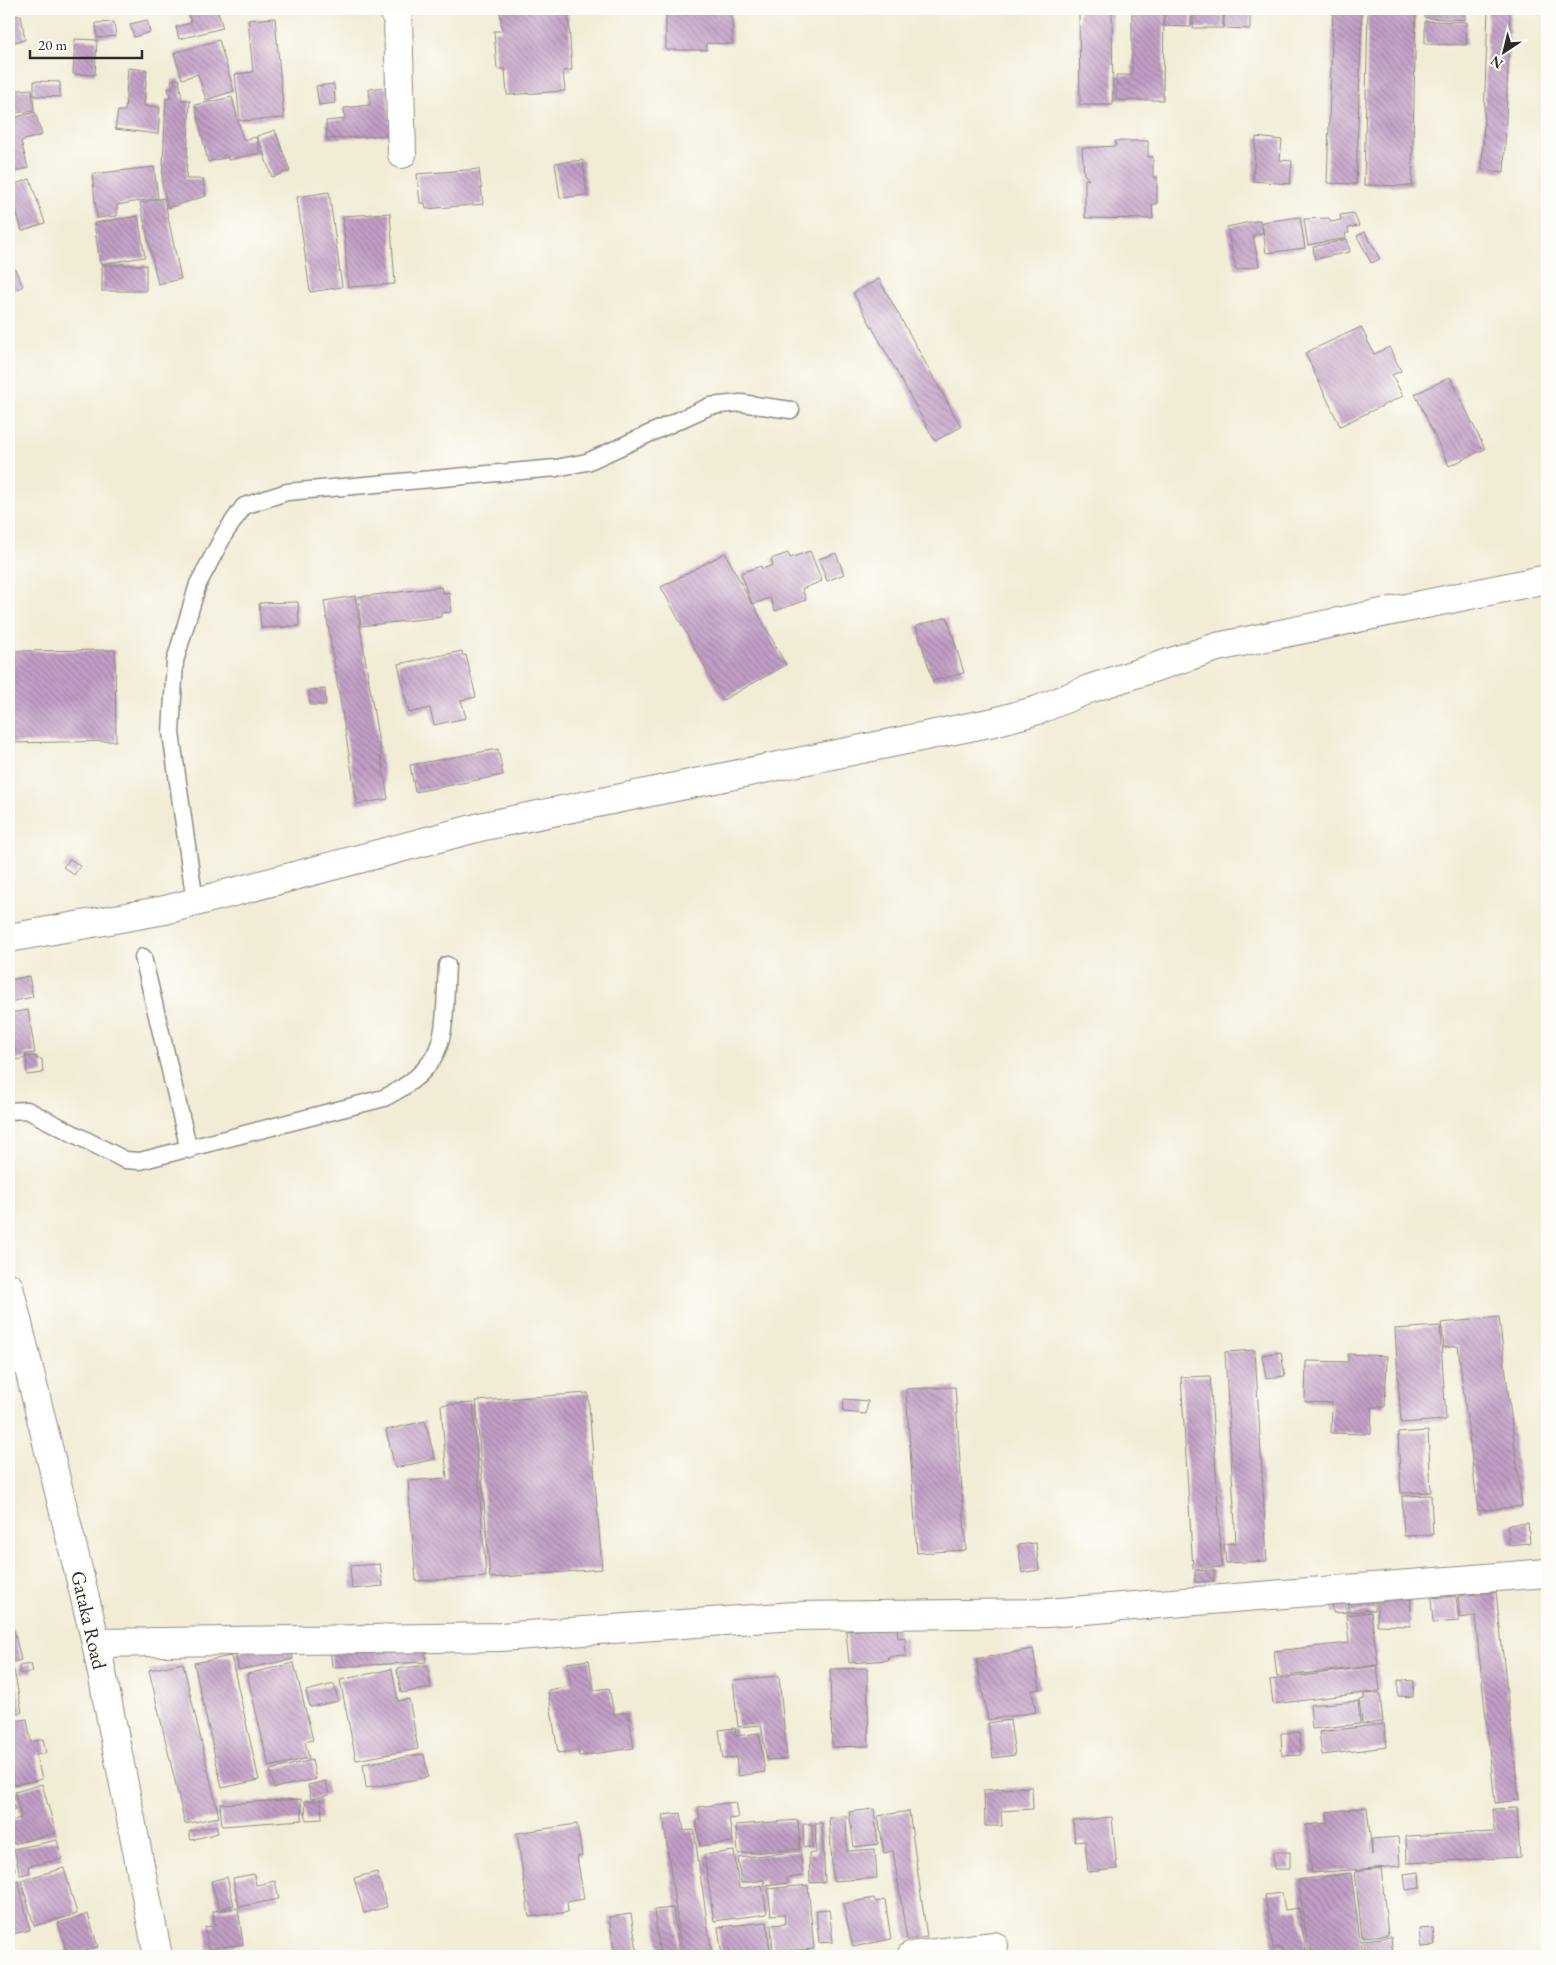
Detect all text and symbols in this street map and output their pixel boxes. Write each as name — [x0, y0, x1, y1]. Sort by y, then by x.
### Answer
scale bar — [30, 28, 142, 60]
north arrow — [1478, 28, 1528, 78]
text: 20 m — [38, 35, 67, 54]
text: N — [1486, 52, 1506, 73]
street label: Gataka Road — [65, 1568, 113, 1673]

